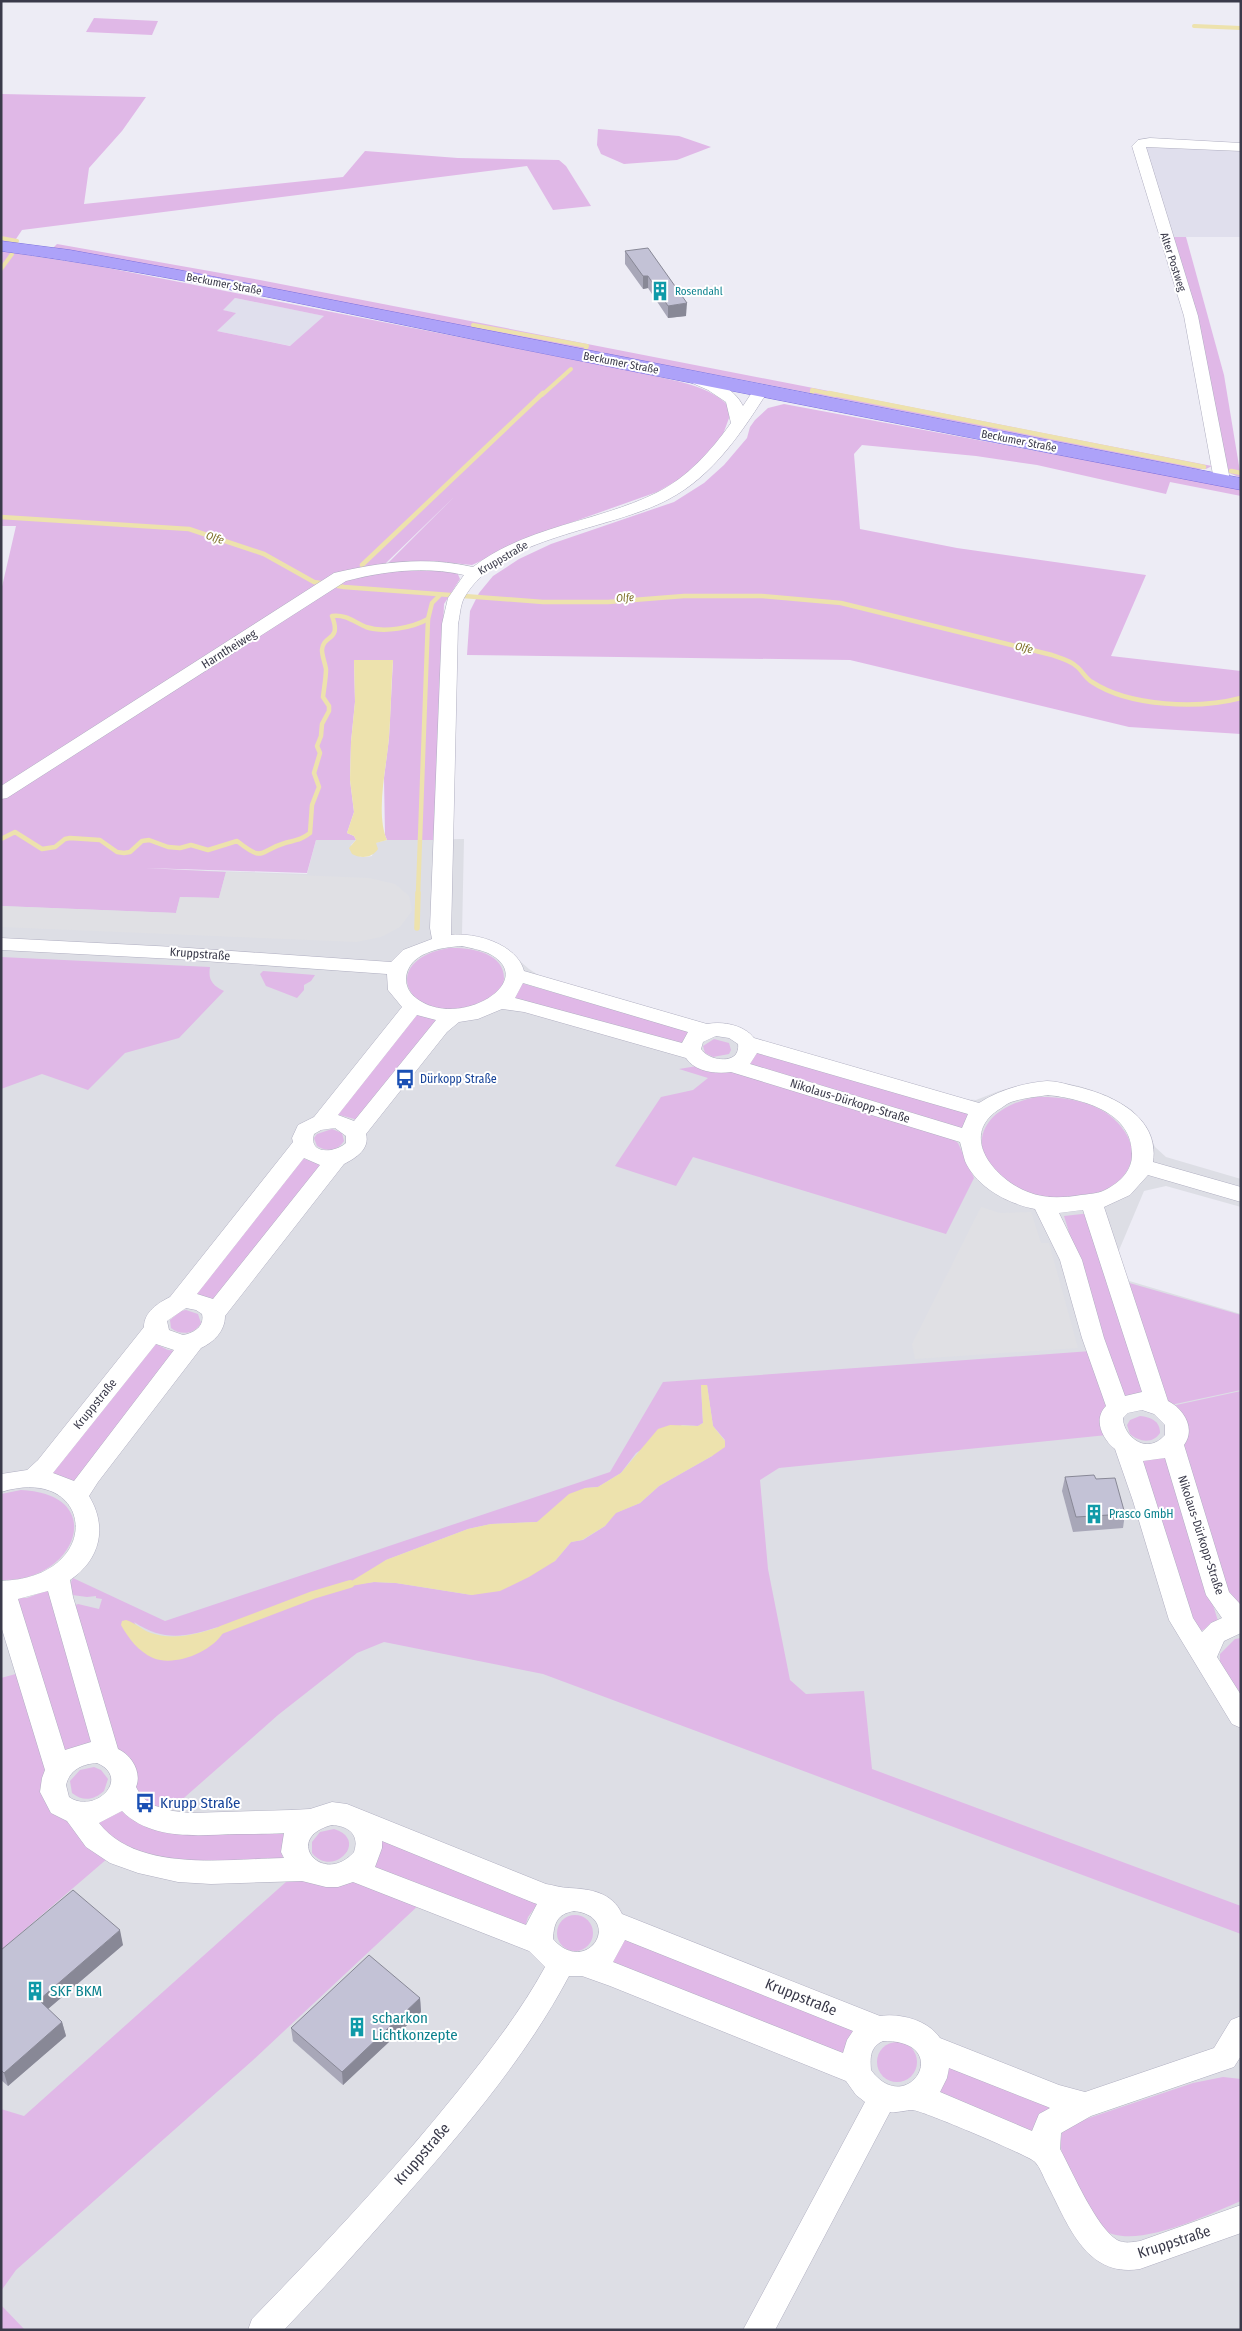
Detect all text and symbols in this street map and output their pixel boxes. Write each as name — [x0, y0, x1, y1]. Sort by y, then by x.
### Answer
street label: Alter Postweg — [1157, 231, 1189, 294]
street label: Beckumer Straße — [185, 270, 263, 298]
building icon: Rosendahl — [649, 280, 671, 302]
place label: Rosendahl — [675, 285, 723, 298]
street label: Beckumer Straße — [582, 349, 660, 377]
street label: Beckumer Straße — [980, 427, 1058, 455]
water label: Olfe — [204, 529, 226, 547]
street label: Kruppstraße — [476, 538, 530, 578]
water label: Olfe — [616, 591, 634, 605]
street label: Harntheiweg — [199, 626, 259, 671]
water label: Olfe — [1014, 640, 1034, 656]
street label: Kruppstraße — [169, 945, 231, 963]
bus stop icon: Dürkopp Straße — [394, 1068, 416, 1090]
place label: Dürkopp Straße — [420, 1072, 497, 1086]
street label: Nikolaus-Dürkopp-Straße — [788, 1076, 912, 1126]
street label: Kruppstraße — [70, 1376, 120, 1432]
street label: Nikolaus-Dürkopp-Straße — [1175, 1474, 1227, 1597]
building icon: Prasco GmbH — [1083, 1503, 1105, 1525]
place label: Prasco GmbH — [1109, 1507, 1174, 1521]
bus stop icon: Krupp Straße — [134, 1792, 156, 1814]
place label: Krupp Straße — [160, 1794, 240, 1812]
street label: Kruppstraße — [762, 1974, 840, 2020]
building icon: SKF BKM — [24, 1980, 46, 2002]
place label: SKF BKM — [50, 1982, 102, 2000]
place label: scharkon Lichtkonzepte — [372, 2009, 458, 2044]
building icon: scharkon Lichtkonzepte — [346, 2016, 368, 2038]
street label: Kruppstraße — [390, 2119, 454, 2189]
street label: Kruppstraße — [1135, 2222, 1213, 2262]

